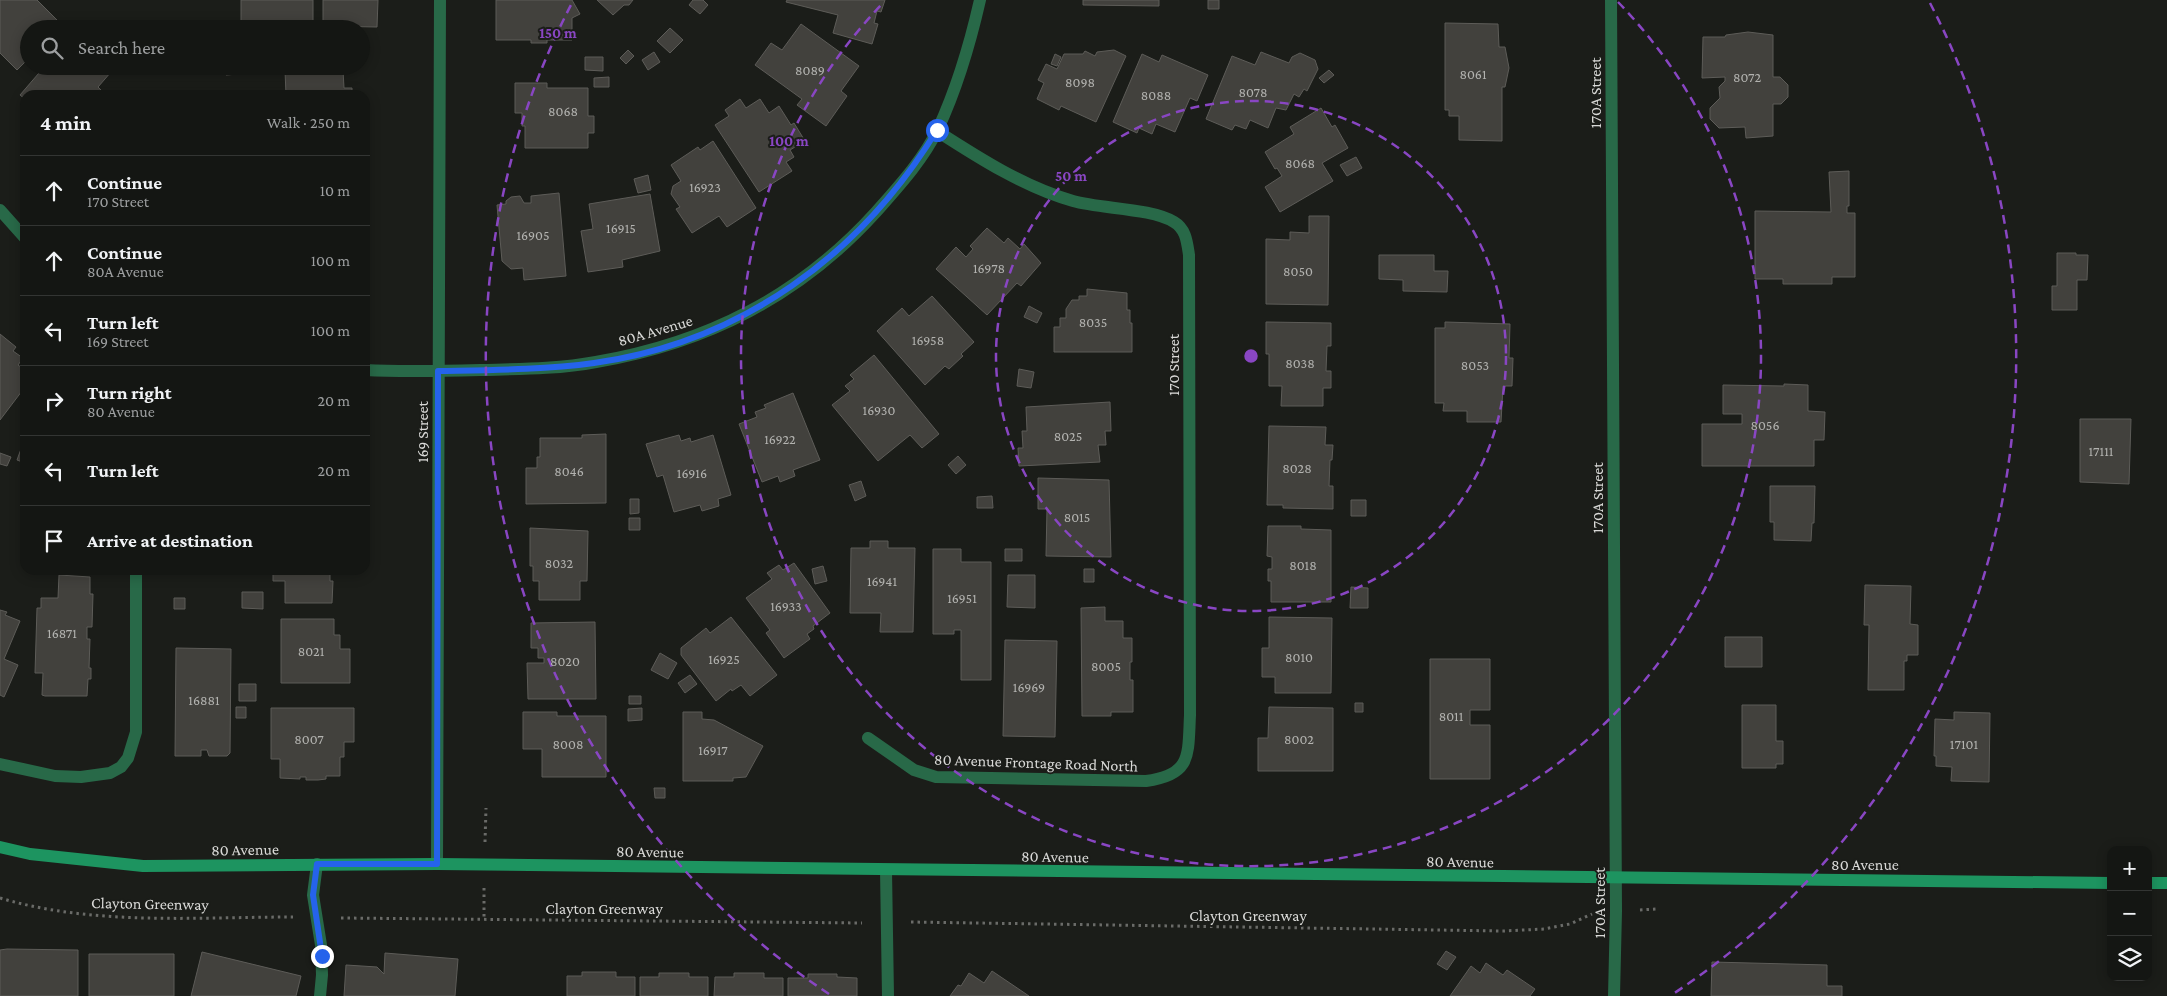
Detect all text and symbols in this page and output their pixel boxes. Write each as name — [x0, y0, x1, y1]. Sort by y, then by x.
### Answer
search box — [20, 20, 370, 75]
text: 150 m — [539, 25, 577, 41]
icon: search — [38, 34, 66, 62]
text: Search here — [78, 37, 165, 58]
street label: 170A Street — [1587, 57, 1604, 129]
house number: 8089 — [795, 62, 825, 78]
house number: 8061 — [1459, 66, 1487, 82]
house number: 8072 — [1733, 69, 1761, 85]
house number: 8098 — [1065, 74, 1095, 90]
house number: 8078 — [1238, 84, 1268, 100]
house number: 8088 — [1141, 87, 1171, 103]
house number: 8068 — [548, 103, 578, 119]
text: 4 min — [40, 111, 91, 135]
text: Walk · 250 m — [267, 114, 350, 131]
route start — [926, 119, 949, 142]
text: 100 m — [769, 133, 809, 149]
house number: 8068 — [1285, 155, 1315, 171]
text: 50 m — [1055, 168, 1087, 184]
text: Continue — [87, 172, 162, 193]
icon: ahead — [40, 177, 68, 205]
house number: 16923 — [689, 179, 721, 195]
text: 10 m — [320, 182, 350, 199]
text: 170 Street — [87, 193, 149, 210]
house number: 16915 — [606, 220, 636, 236]
house number: 16905 — [516, 227, 550, 243]
text: Continue — [87, 242, 162, 263]
icon: ahead — [40, 247, 68, 275]
text: 100 m — [311, 252, 350, 269]
house number: 16978 — [973, 260, 1005, 276]
text: 80A Avenue — [87, 263, 164, 280]
house number: 8050 — [1283, 263, 1313, 279]
text: Turn left — [87, 312, 159, 333]
street label: 80A Avenue — [616, 312, 694, 349]
house number: 8035 — [1079, 314, 1107, 330]
icon: left — [40, 317, 68, 345]
text: 100 m — [311, 322, 350, 339]
house number: 16958 — [912, 332, 944, 348]
text: 169 Street — [87, 333, 149, 350]
street label: 170 Street — [1165, 333, 1182, 396]
centre of rings — [1242, 347, 1260, 365]
house number: 8038 — [1285, 355, 1315, 371]
house number: 8053 — [1461, 357, 1489, 373]
text: Turn right — [87, 382, 172, 403]
icon: right — [40, 387, 68, 415]
text: 20 m — [317, 392, 350, 409]
street label: 169 Street — [414, 400, 431, 463]
house number: 16930 — [863, 402, 896, 418]
text: 80 Avenue — [87, 403, 155, 420]
house number: 8056 — [1750, 417, 1780, 433]
house number: 8025 — [1054, 428, 1082, 444]
house number: 16922 — [764, 431, 796, 447]
house number: 17111 — [2088, 443, 2114, 459]
icon: left — [40, 457, 68, 485]
text: Turn left — [87, 460, 159, 481]
house number: 8028 — [1282, 460, 1312, 476]
text: 20 m — [317, 462, 350, 479]
street label: 170A Street — [1589, 462, 1606, 534]
house number: 8046 — [554, 463, 584, 479]
house number: 16916 — [677, 465, 707, 481]
house number: 8015 — [1064, 509, 1090, 525]
icon: arrive — [40, 527, 68, 555]
text: Arrive at destination — [87, 530, 253, 551]
house number: 8032 — [545, 555, 574, 571]
house number: 8018 — [1289, 557, 1317, 573]
house number: 16941 — [867, 573, 897, 589]
house number: 16951 — [947, 590, 977, 606]
house number: 16933 — [770, 598, 802, 614]
house number: 16871 — [47, 625, 77, 641]
house number: 8021 — [298, 643, 325, 659]
house number: 8010 — [1285, 649, 1313, 665]
house number: 16925 — [708, 651, 740, 667]
house number: 8020 — [550, 653, 580, 669]
house number: 8005 — [1091, 658, 1121, 674]
house number: 16969 — [1013, 679, 1045, 695]
house number: 16881 — [188, 692, 220, 708]
house number: 8011 — [1439, 708, 1464, 724]
house number: 8007 — [294, 731, 324, 747]
house number: 8002 — [1284, 731, 1314, 747]
house number: 8008 — [553, 736, 583, 752]
house number: 17101 — [1950, 736, 1979, 752]
house number: 16917 — [698, 742, 728, 758]
street label: 80 Avenue Frontage Road North — [934, 750, 1139, 776]
street label: 80 Avenue — [211, 840, 279, 859]
street label: 80 Avenue — [616, 842, 684, 861]
map controls — [2107, 846, 2152, 981]
button: + — [2107, 846, 2152, 891]
street label: 80 Avenue — [1021, 847, 1089, 866]
street label: 80 Avenue — [1426, 852, 1494, 871]
street label: 80 Avenue — [1831, 856, 1899, 873]
street label: 170A Street — [1591, 867, 1608, 939]
button: − — [2107, 891, 2152, 936]
street label: Clayton Greenway — [91, 894, 210, 914]
street label: Clayton Greenway — [545, 900, 663, 918]
street label: Clayton Greenway — [1189, 907, 1307, 925]
button: layers — [2107, 936, 2152, 981]
route end — [311, 945, 334, 968]

